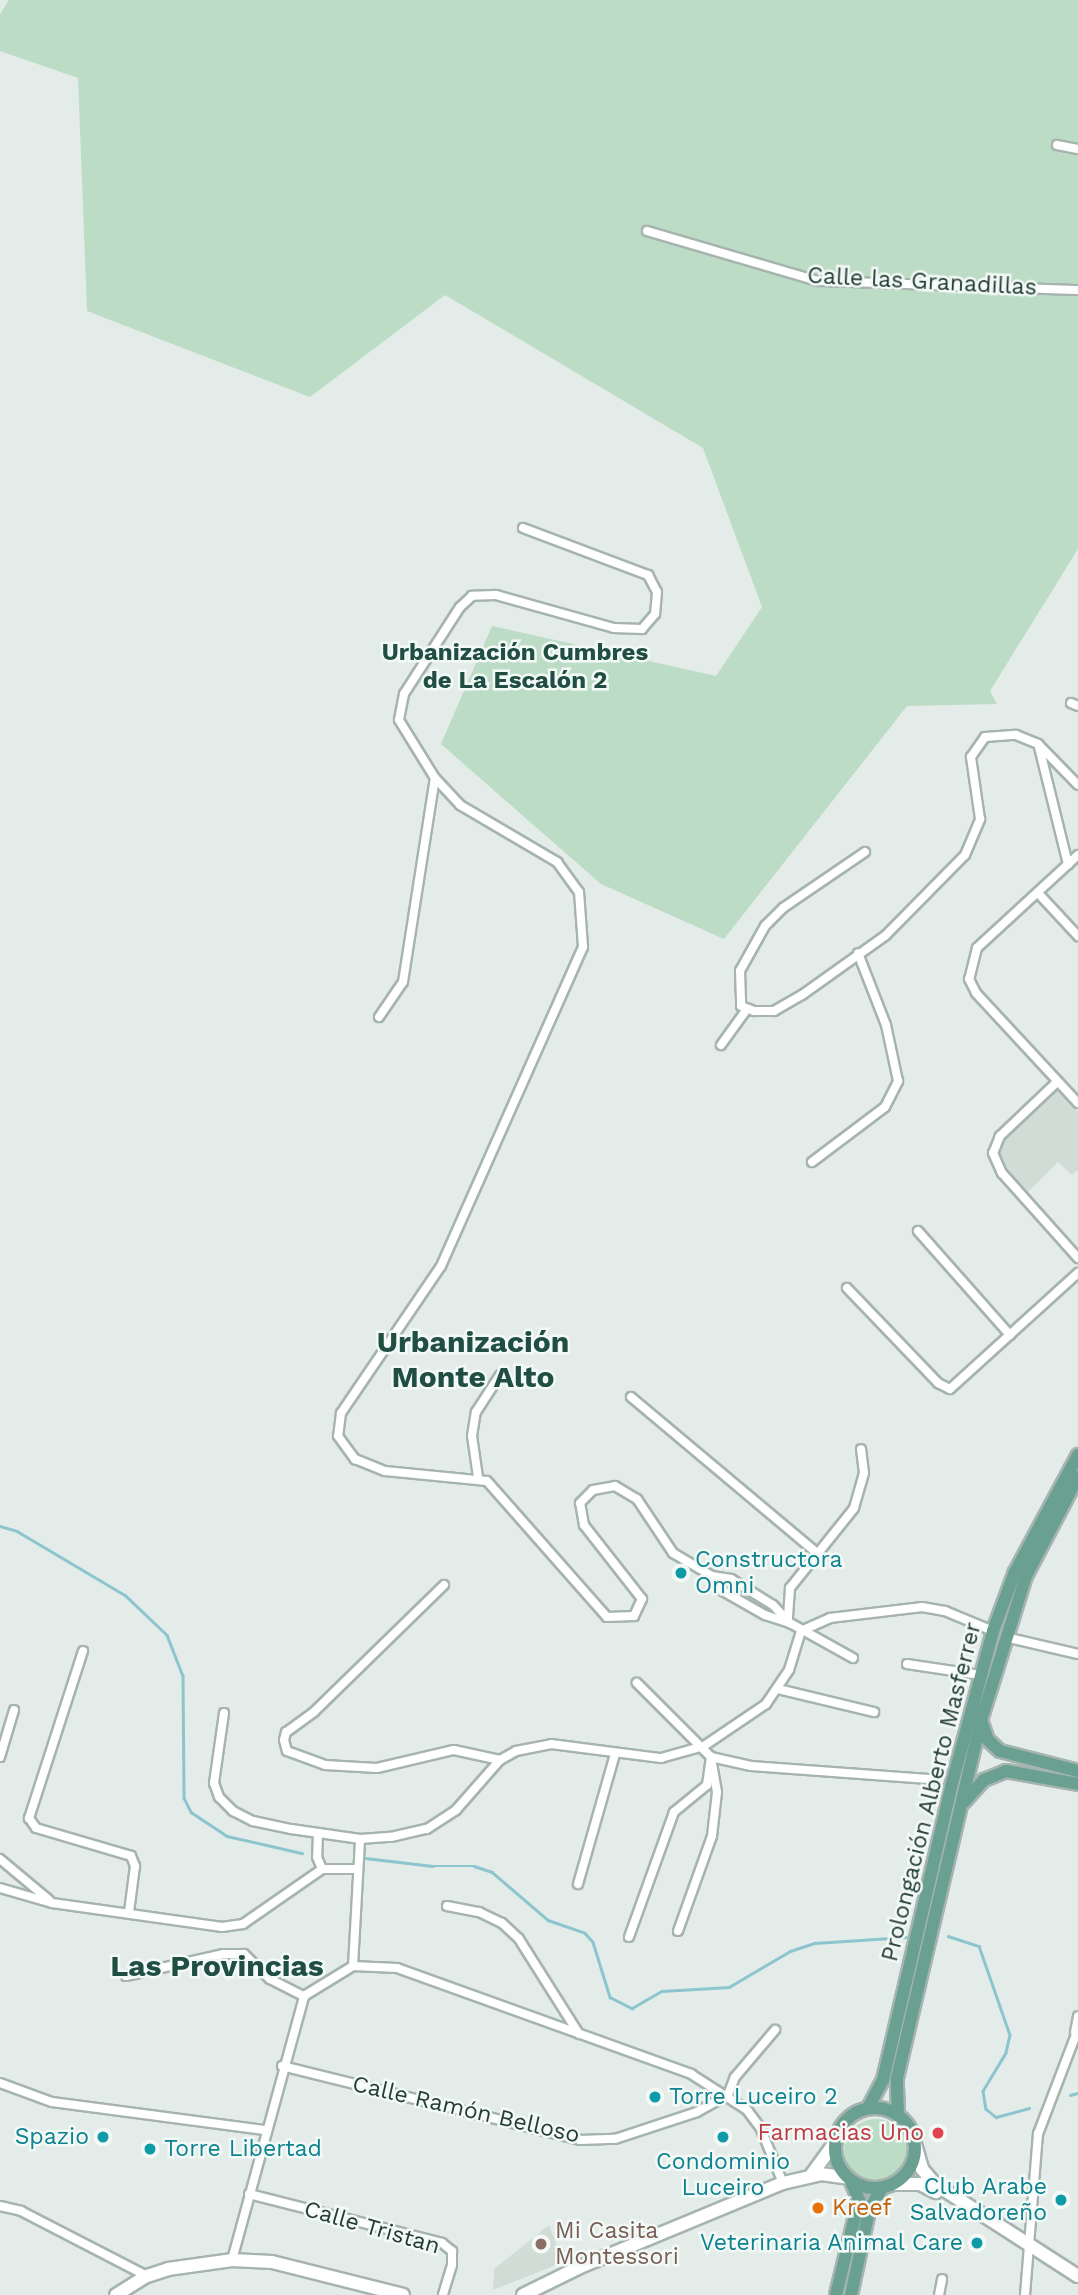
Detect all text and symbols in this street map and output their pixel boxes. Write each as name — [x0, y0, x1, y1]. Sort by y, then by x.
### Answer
street label: Calle las Granadillas — [807, 262, 1037, 302]
district label: Urbanización Cumbres de La Escalón 2 — [382, 639, 648, 695]
district label: Urbanización Monte Alto — [377, 1324, 569, 1394]
place label: Constructora Omni — [695, 1546, 843, 1600]
marker: Constructora Omni — [673, 1565, 689, 1581]
street label: Prolongación Alberto Masferrer — [876, 1619, 988, 1965]
district label: Las Provincias — [110, 1948, 324, 1984]
street label: Calle Ramón Belloso — [350, 2070, 582, 2150]
place label: Torre Luceiro 2 — [669, 2083, 838, 2111]
marker: Torre Luceiro 2 — [647, 2089, 663, 2105]
place label: Farmacias Uno — [758, 2119, 924, 2147]
place label: Spazio — [15, 2123, 89, 2151]
marker: Farmacias Uno — [930, 2125, 946, 2141]
marker: Spazio — [95, 2129, 111, 2145]
marker: Condominio Luceiro — [715, 2129, 731, 2145]
place label: Torre Libertad — [164, 2135, 322, 2163]
marker: Torre Libertad — [142, 2141, 158, 2157]
place label: Condominio Luceiro — [656, 2148, 790, 2202]
place label: Club Arabe Salvadoreño — [910, 2173, 1047, 2227]
marker: Club Arabe Salvadoreño — [1053, 2192, 1069, 2208]
place label: Kreef — [832, 2194, 892, 2222]
street label: Calle Tristan — [301, 2195, 443, 2261]
marker: Kreef — [810, 2200, 826, 2216]
place label: Mi Casita Montessori — [555, 2217, 679, 2271]
place label: Veterinaria Animal Care — [698, 2229, 963, 2257]
marker: Veterinaria Animal Care — [969, 2235, 985, 2251]
marker: Mi Casita Montessori — [533, 2236, 549, 2252]

